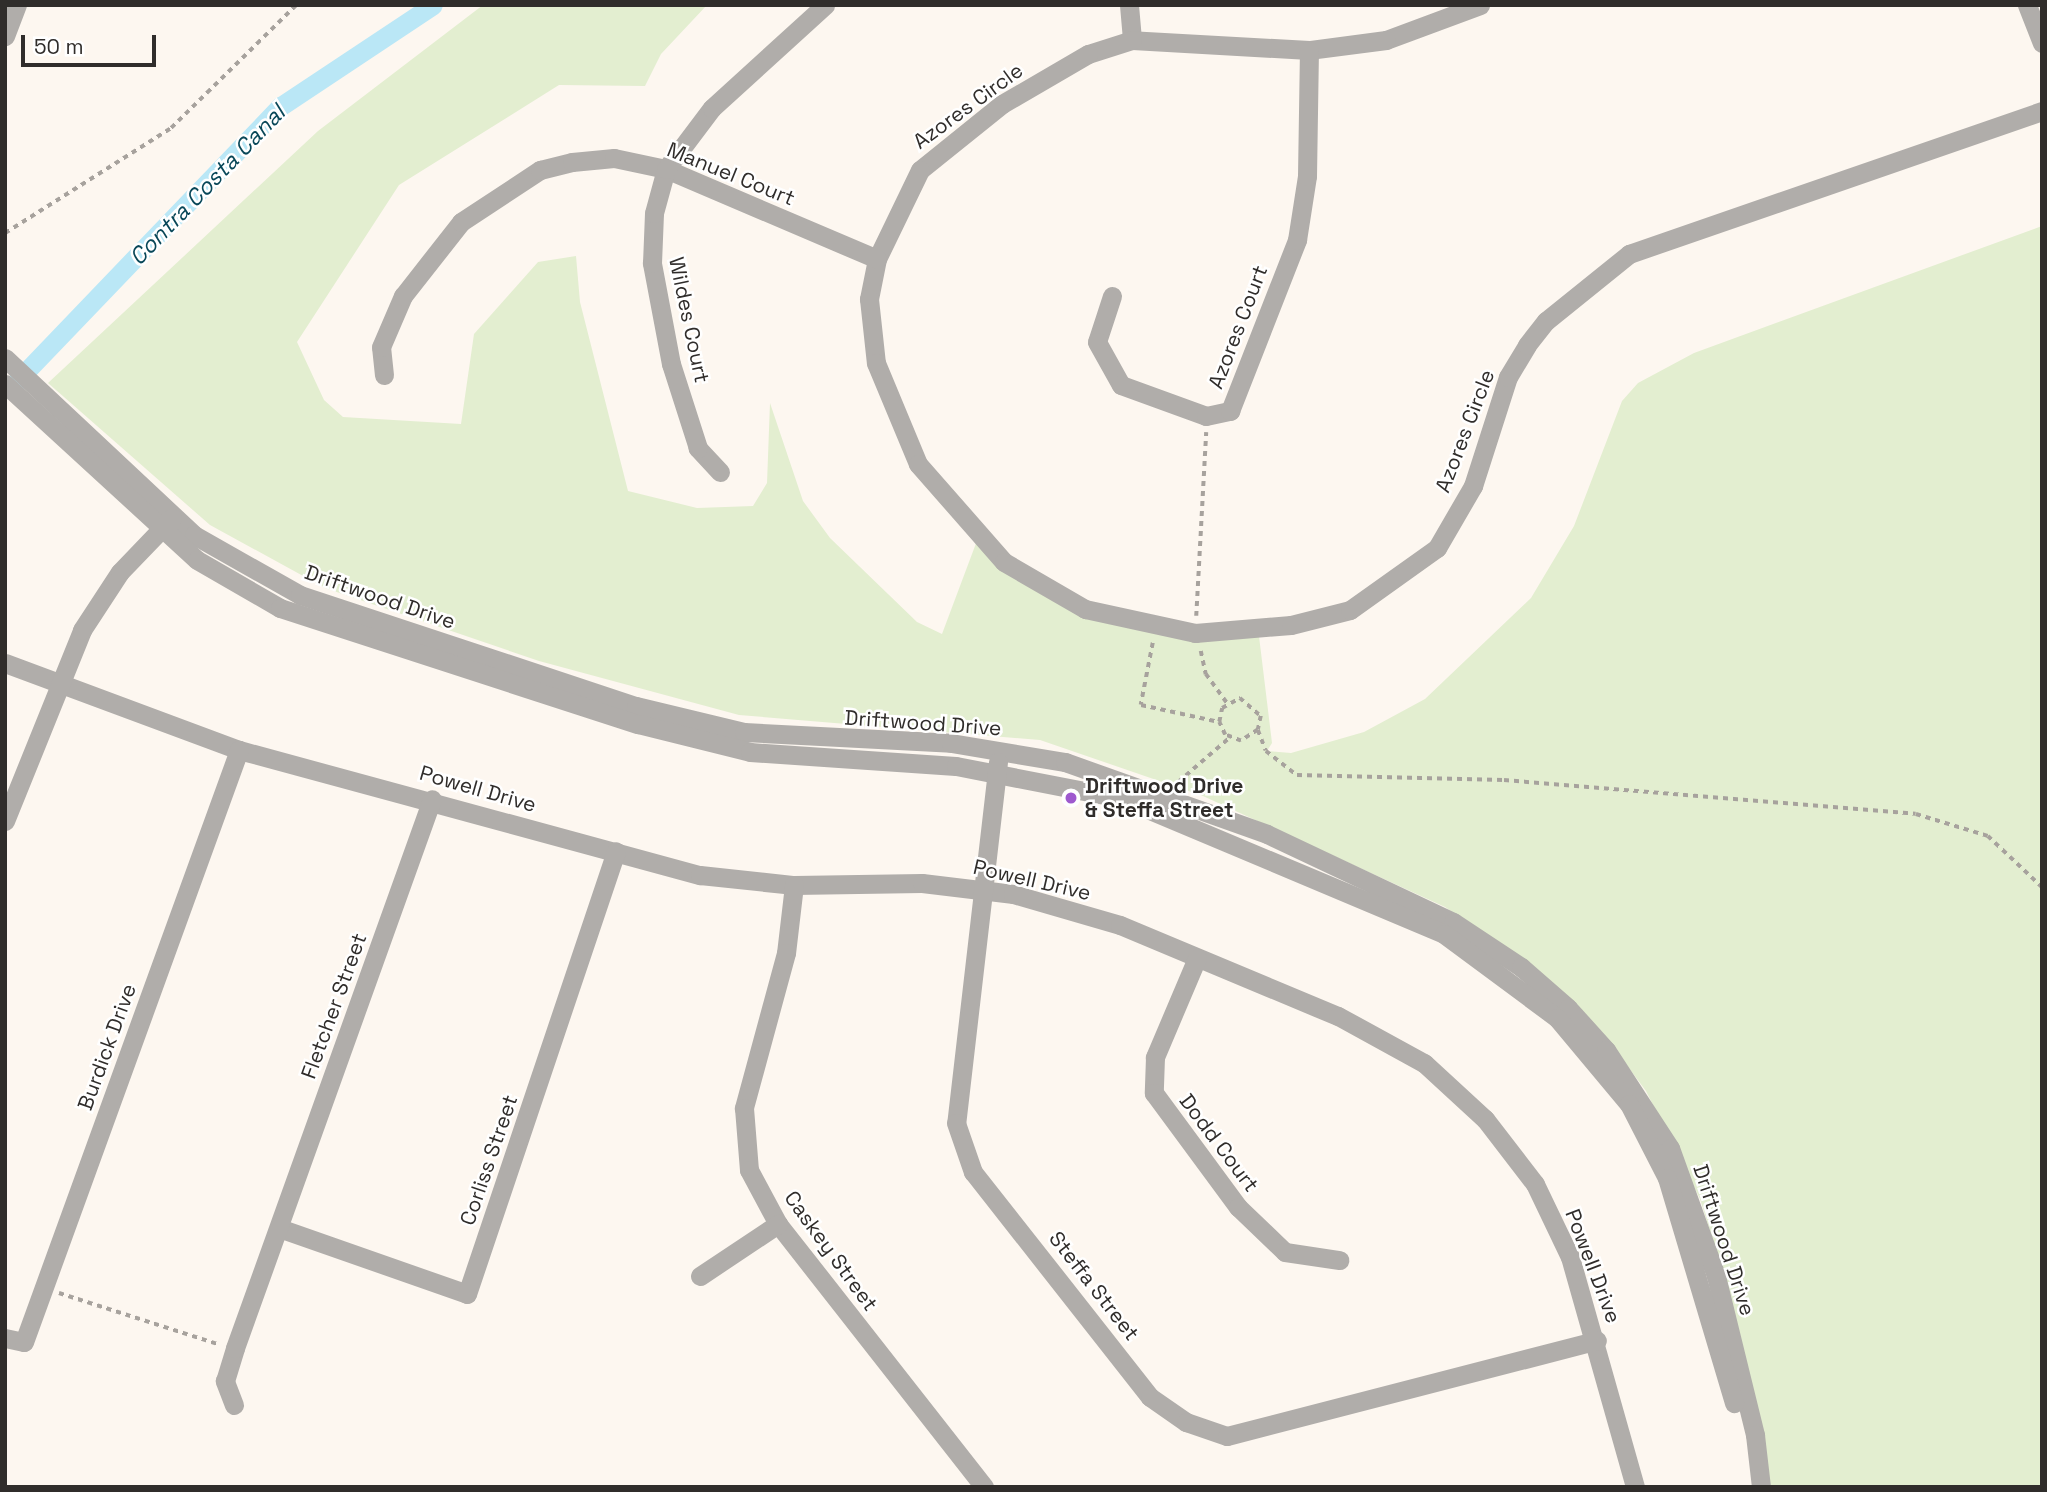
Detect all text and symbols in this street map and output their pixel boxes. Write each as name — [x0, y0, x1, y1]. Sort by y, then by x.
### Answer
scale bar — [24, 21, 159, 65]
text: 50 m — [34, 33, 84, 60]
street label: Azores Circle — [908, 58, 1028, 154]
water label: Contra Costa Canal — [123, 99, 291, 271]
street label: Manuel Court — [663, 137, 799, 211]
street label: Wildes Court — [663, 255, 715, 385]
street label: Azores Court — [1203, 262, 1273, 392]
street label: Azores Circle — [1430, 366, 1500, 496]
street label: Driftwood Drive — [302, 559, 458, 635]
street label: Driftwood Drive — [844, 705, 1002, 741]
street label: Powell Drive — [417, 760, 539, 818]
place label: Driftwood Drive & Steffa Street — [1085, 773, 1243, 823]
marker: Driftwood Drive & Steffa Street — [1063, 790, 1079, 806]
street label: Powell Drive — [971, 854, 1093, 906]
street label: Fletcher Street — [296, 930, 372, 1082]
street label: Burdick Drive — [73, 980, 141, 1114]
street label: Dodd Court — [1174, 1089, 1264, 1197]
street label: Corliss Street — [455, 1091, 523, 1229]
street label: Driftwood Drive — [1688, 1161, 1760, 1319]
street label: Caskey Street — [779, 1186, 883, 1316]
street label: Powell Drive — [1560, 1205, 1626, 1327]
street label: Steffa Street — [1044, 1226, 1144, 1346]

